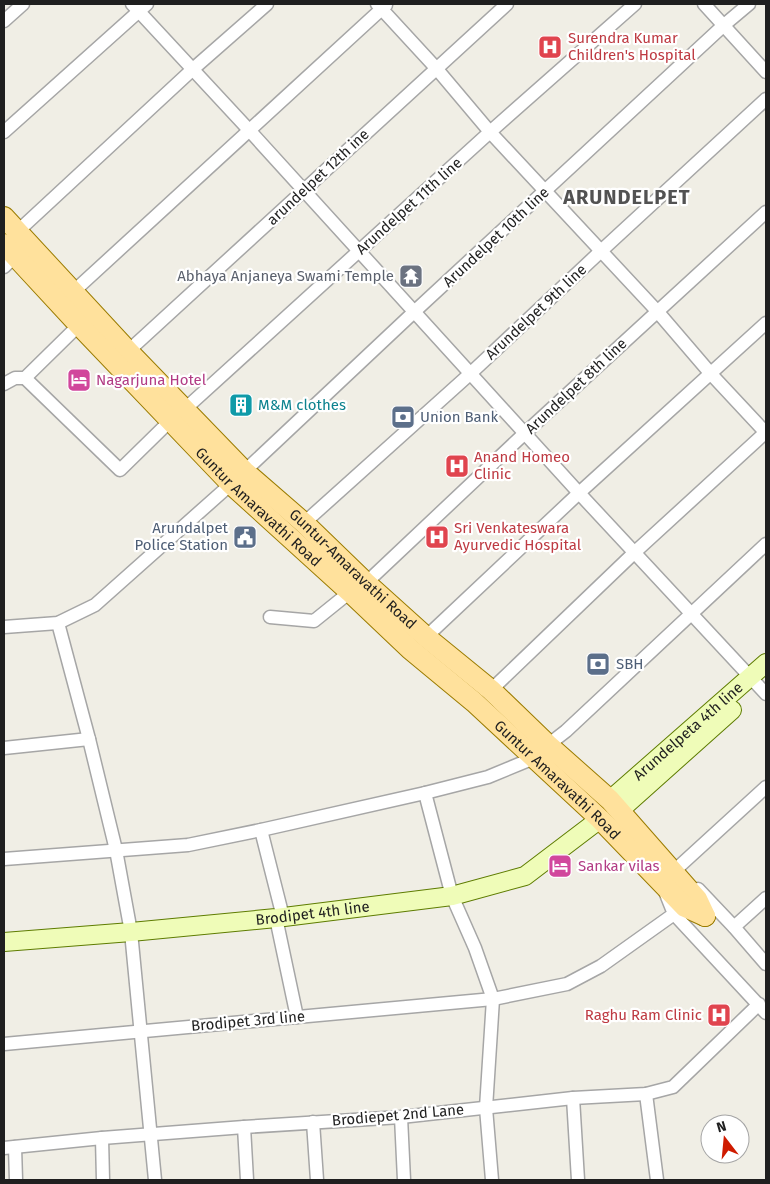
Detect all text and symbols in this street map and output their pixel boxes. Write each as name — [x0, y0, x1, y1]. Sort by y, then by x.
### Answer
place label: Surendra Kumar Children's Hospital — [568, 29, 696, 64]
hospital icon: Surendra Kumar Children's Hospital — [537, 34, 563, 60]
street label: arundelpet 12th ine — [263, 125, 373, 229]
street label: Arundelpet 11th line — [352, 154, 466, 258]
street label: Arundelpet 10th line — [439, 183, 553, 291]
district label: ARUNDELPET — [562, 185, 691, 209]
street label: Arundelpet 9th line — [482, 261, 590, 363]
temple icon: Abhaya Anjaneya Swami Temple — [398, 263, 424, 289]
place label: Abhaya Anjaneya Swami Temple — [177, 267, 394, 285]
street label: Arundelpet 8th line — [522, 334, 630, 438]
hotel icon: Nagarjuna Hotel — [66, 367, 92, 393]
place label: Nagarjuna Hotel — [96, 371, 207, 389]
building icon: M&M clothes — [228, 392, 254, 418]
place label: M&M clothes — [258, 396, 346, 414]
bank icon: Union Bank — [390, 404, 416, 430]
place label: Union Bank — [420, 408, 499, 426]
street label: Guntur Amaravathi Road — [192, 443, 325, 570]
place label: Anand Homeo Clinic — [474, 448, 570, 483]
hospital icon: Anand Homeo Clinic — [444, 453, 470, 479]
street label: Guntur-Amaravathi Road — [286, 505, 420, 633]
place label: Arundalpet Police Station — [134, 519, 229, 554]
place label: Sri Venkateswara Ayurvedic Hospital — [454, 519, 582, 554]
public building icon: Arundalpet Police Station — [232, 524, 258, 550]
hospital icon: Sri Venkateswara Ayurvedic Hospital — [424, 524, 450, 550]
bank icon: SBH — [585, 651, 611, 677]
place label: SBH — [616, 655, 644, 673]
street label: Arundelpeta 4th line — [630, 678, 747, 784]
street label: Guntur Amaravathi Road — [491, 716, 624, 843]
hotel icon: Sankar vilas — [547, 853, 573, 879]
place label: Sankar vilas — [578, 857, 659, 875]
street label: Brodipet 4th line — [255, 897, 371, 929]
hospital icon: Raghu Ram Clinic — [706, 1002, 732, 1028]
place label: Raghu Ram Clinic — [585, 1006, 702, 1024]
street label: Brodipet 3rd line — [190, 1007, 306, 1035]
street label: Brodiepet 2nd Lane — [331, 1100, 465, 1130]
north arrow — [700, 1114, 750, 1164]
text: N — [715, 1118, 728, 1136]

